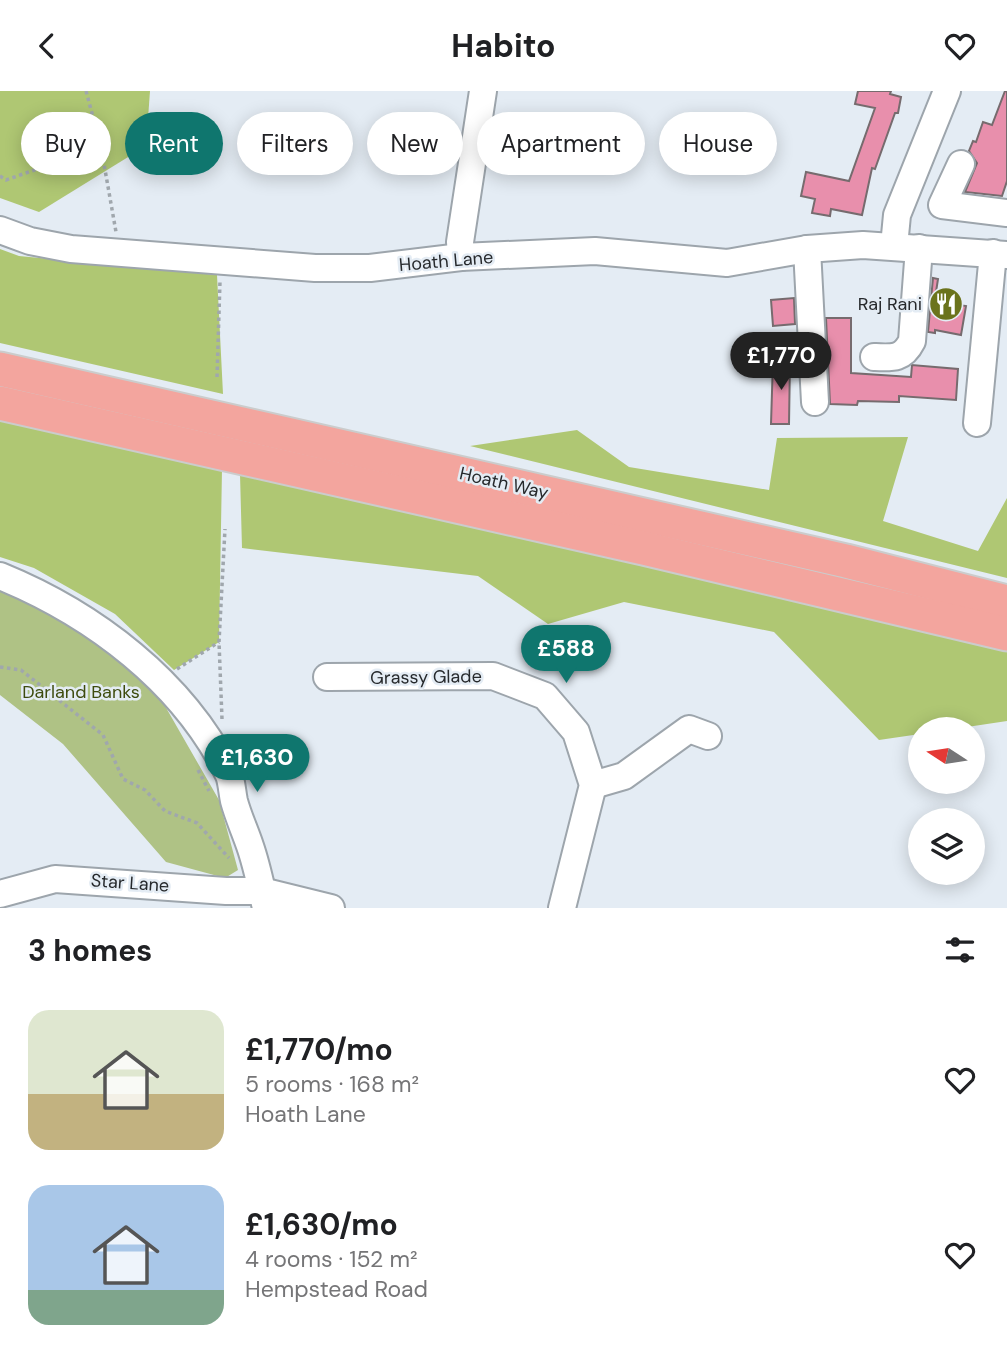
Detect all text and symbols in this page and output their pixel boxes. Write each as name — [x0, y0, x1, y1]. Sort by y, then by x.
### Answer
text: Habito — [451, 25, 556, 67]
icon: back — [28, 27, 66, 65]
icon: heart — [941, 27, 979, 65]
chip: Buy — [21, 112, 111, 175]
chip: Rent — [125, 112, 223, 175]
chip: Filters — [237, 112, 353, 175]
chip: New — [367, 112, 463, 175]
chip: Apartment — [477, 112, 645, 175]
chip: House — [659, 112, 777, 175]
street label: Hoath Lane — [398, 245, 494, 277]
restaurant icon: Raj Rani — [927, 285, 965, 323]
place label: Raj Rani — [858, 292, 922, 316]
pin: £1,770 — [724, 333, 838, 392]
text: £1,770 — [746, 340, 816, 370]
street label: Hoath Way — [457, 461, 551, 505]
pin: £588 — [525, 625, 607, 685]
text: £588 — [537, 633, 595, 663]
street label: Grassy Glade — [370, 664, 482, 690]
park label: Darland Banks — [22, 680, 140, 704]
north arrow — [908, 717, 985, 795]
map controls — [908, 717, 985, 885]
pin: £1,630 — [200, 735, 314, 794]
text: £1,630 — [220, 742, 294, 772]
button: layers — [908, 808, 985, 885]
street label: Star Lane — [90, 868, 170, 898]
text: 3 homes — [28, 931, 152, 970]
icon: filters — [941, 931, 979, 969]
text: £1,770/mo — [245, 1030, 393, 1069]
icon: home — [84, 1038, 168, 1122]
icon: heart — [941, 1061, 979, 1099]
text: 5 rooms · 168 m² — [245, 1069, 419, 1099]
text: Hoath Lane — [245, 1099, 366, 1129]
text: £1,630/mo — [245, 1205, 398, 1244]
icon: home — [84, 1213, 168, 1297]
icon: heart — [941, 1236, 979, 1274]
text: 4 rooms · 152 m² — [245, 1244, 418, 1274]
text: Hempstead Road — [245, 1274, 428, 1304]

